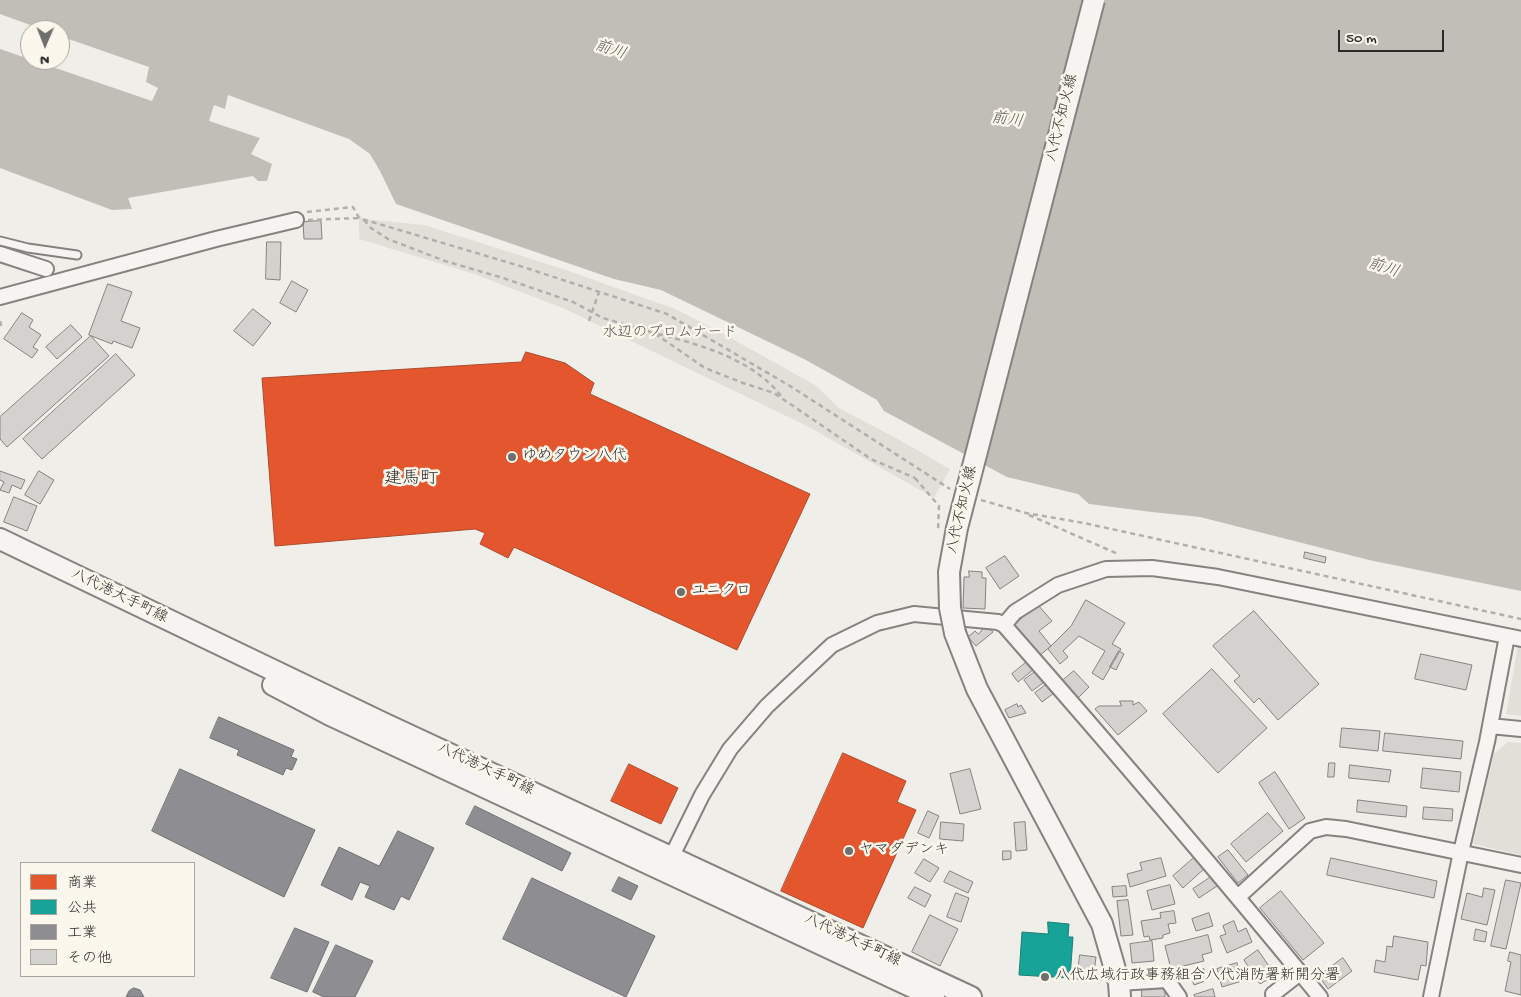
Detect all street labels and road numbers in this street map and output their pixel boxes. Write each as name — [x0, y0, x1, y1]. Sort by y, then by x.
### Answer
street label: 八代不知火線 — [1043, 72, 1083, 164]
street label: 八代不知火線 — [944, 464, 982, 556]
street label: 八代港大手町線 — [68, 566, 170, 628]
street label: 八代港大手町線 — [434, 740, 536, 800]
street label: 八代港大手町線 — [801, 911, 903, 971]

